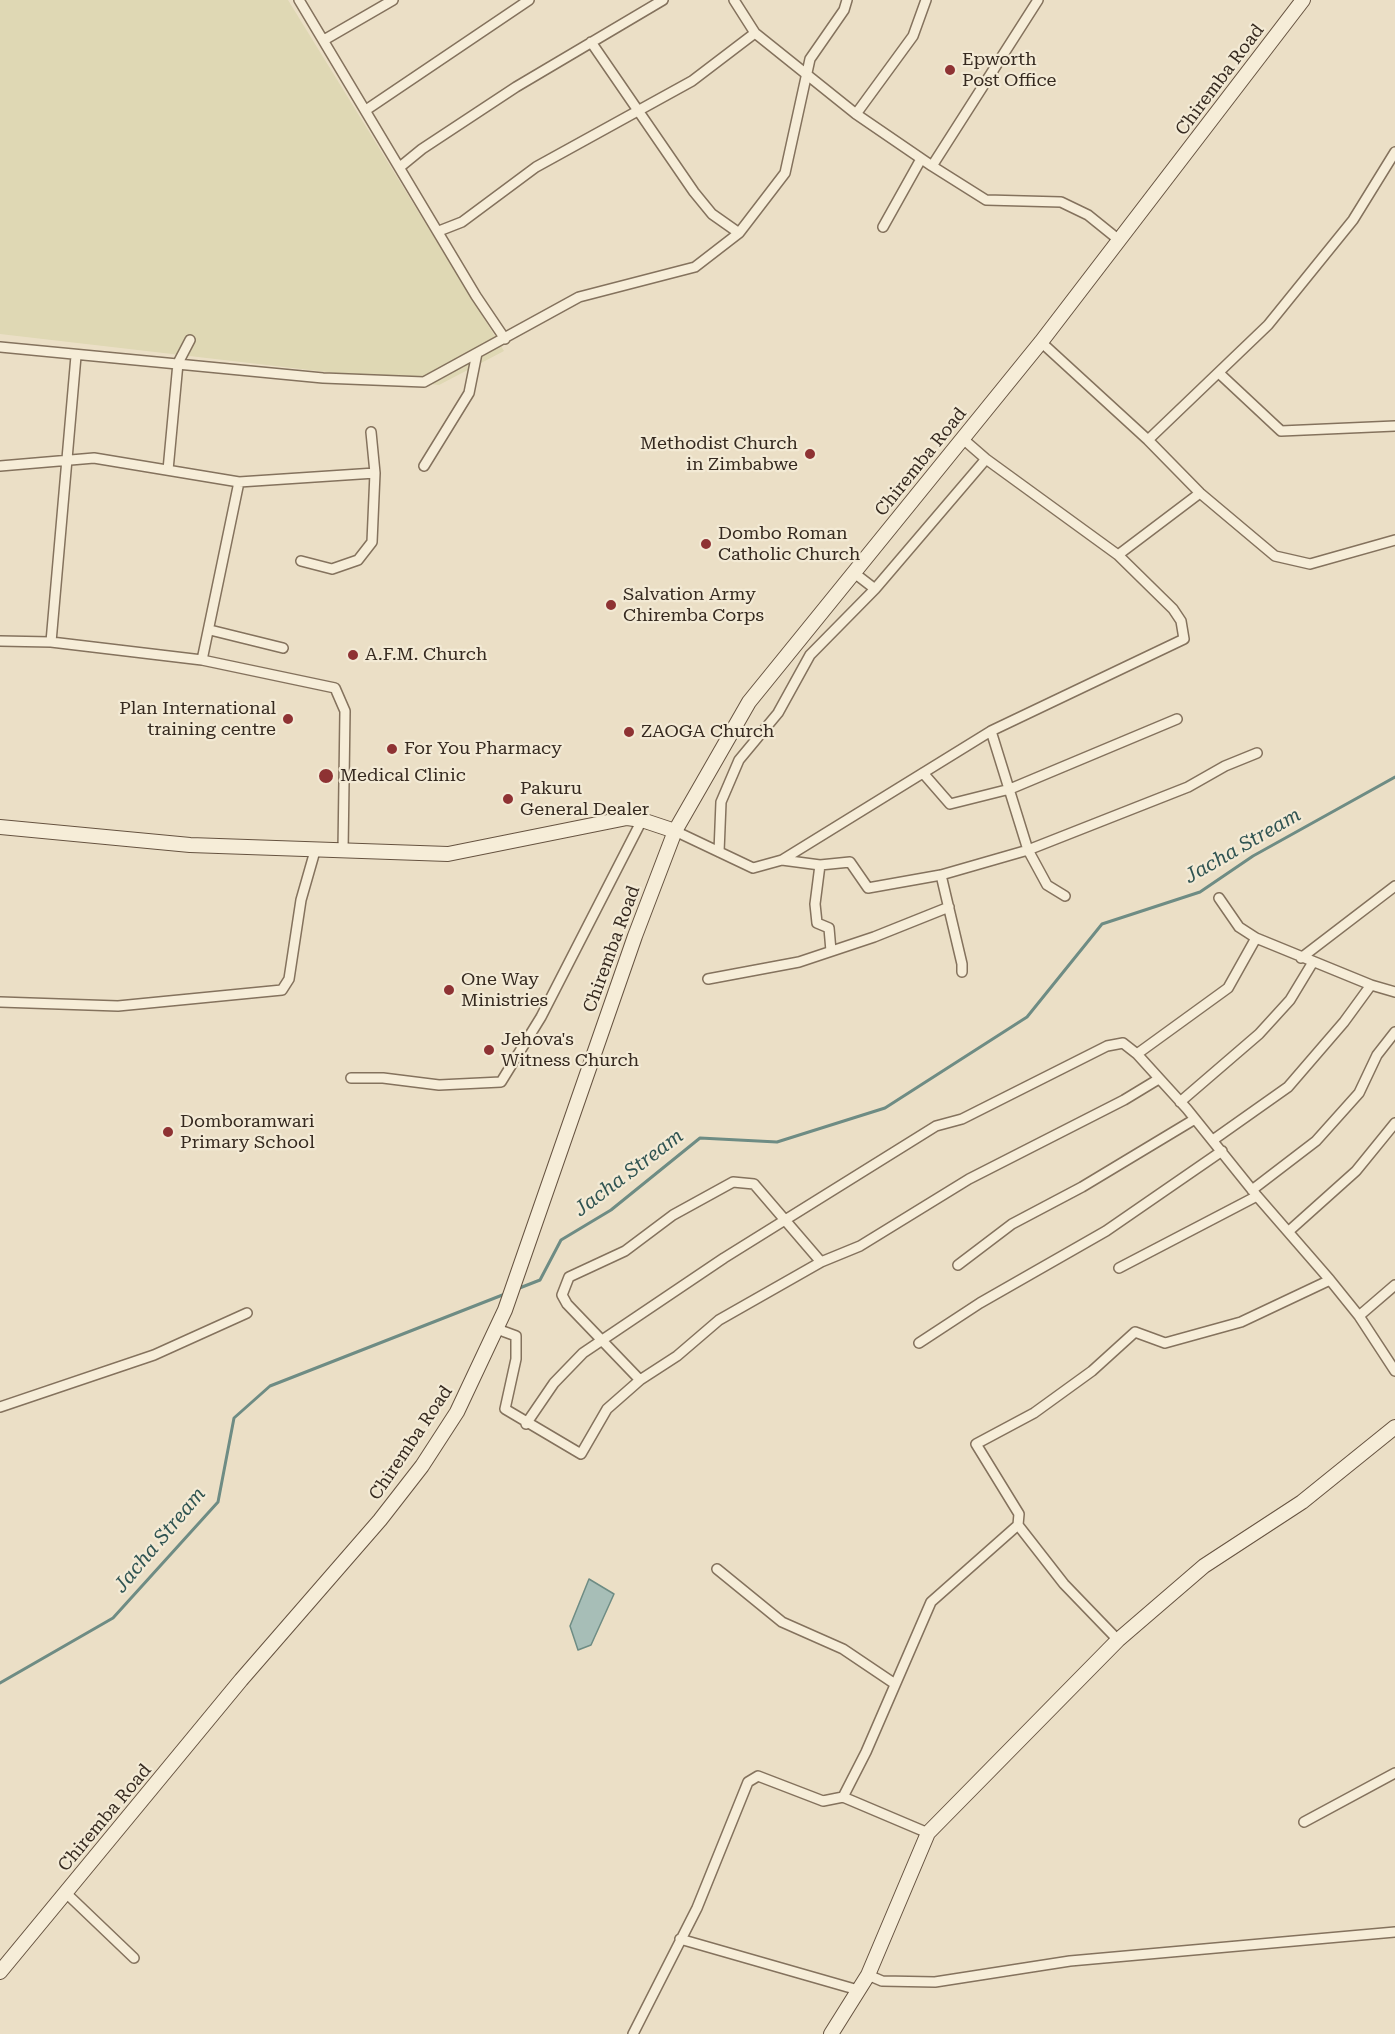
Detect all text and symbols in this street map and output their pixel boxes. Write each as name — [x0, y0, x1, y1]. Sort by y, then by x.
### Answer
street label: Chiremba Road — [1171, 20, 1269, 140]
place label: Epworth Post Office — [962, 49, 1056, 92]
marker: Epworth Post Office — [943, 63, 957, 77]
street label: Chiremba Road — [871, 403, 971, 521]
place label: Methodist Church in Zimbabwe — [640, 433, 798, 476]
marker: Methodist Church in Zimbabwe — [803, 447, 817, 461]
place label: Dombo Roman Catholic Church — [718, 523, 860, 566]
marker: Dombo Roman Catholic Church — [699, 537, 713, 551]
place label: Salvation Army Chiremba Corps — [623, 584, 764, 626]
marker: Salvation Army Chiremba Corps — [604, 598, 618, 612]
place label: A.F.M. Church — [365, 644, 487, 666]
marker: A.F.M. Church — [346, 648, 360, 662]
place label: Plan International training centre — [119, 698, 276, 740]
marker: Plan International training centre — [281, 712, 295, 726]
place label: ZAOGA Church — [641, 721, 774, 743]
marker: ZAOGA Church — [622, 725, 636, 739]
place label: For You Pharmacy — [404, 738, 562, 760]
marker: For You Pharmacy — [385, 742, 399, 756]
place label: Medical Clinic — [340, 765, 466, 787]
marker: Medical Clinic — [317, 767, 335, 785]
place label: Pakuru General Dealer — [520, 778, 649, 820]
marker: Pakuru General Dealer — [501, 792, 515, 806]
water label: Jacha Stream — [1181, 803, 1305, 889]
street label: Chiremba Road — [579, 883, 645, 1015]
place label: One Way Ministries — [461, 969, 548, 1012]
marker: One Way Ministries — [442, 983, 456, 997]
place label: Jehova's Witness Church — [501, 1029, 639, 1072]
marker: Jehova's Witness Church — [482, 1043, 496, 1057]
place label: Domboramwari Primary School — [180, 1111, 315, 1154]
water label: Jacha Stream — [570, 1124, 688, 1222]
marker: Domboramwari Primary School — [161, 1125, 175, 1139]
street label: Chiremba Road — [365, 1382, 457, 1504]
water label: Jacha Stream — [109, 1482, 211, 1598]
street label: Chiremba Road — [54, 1760, 156, 1876]

